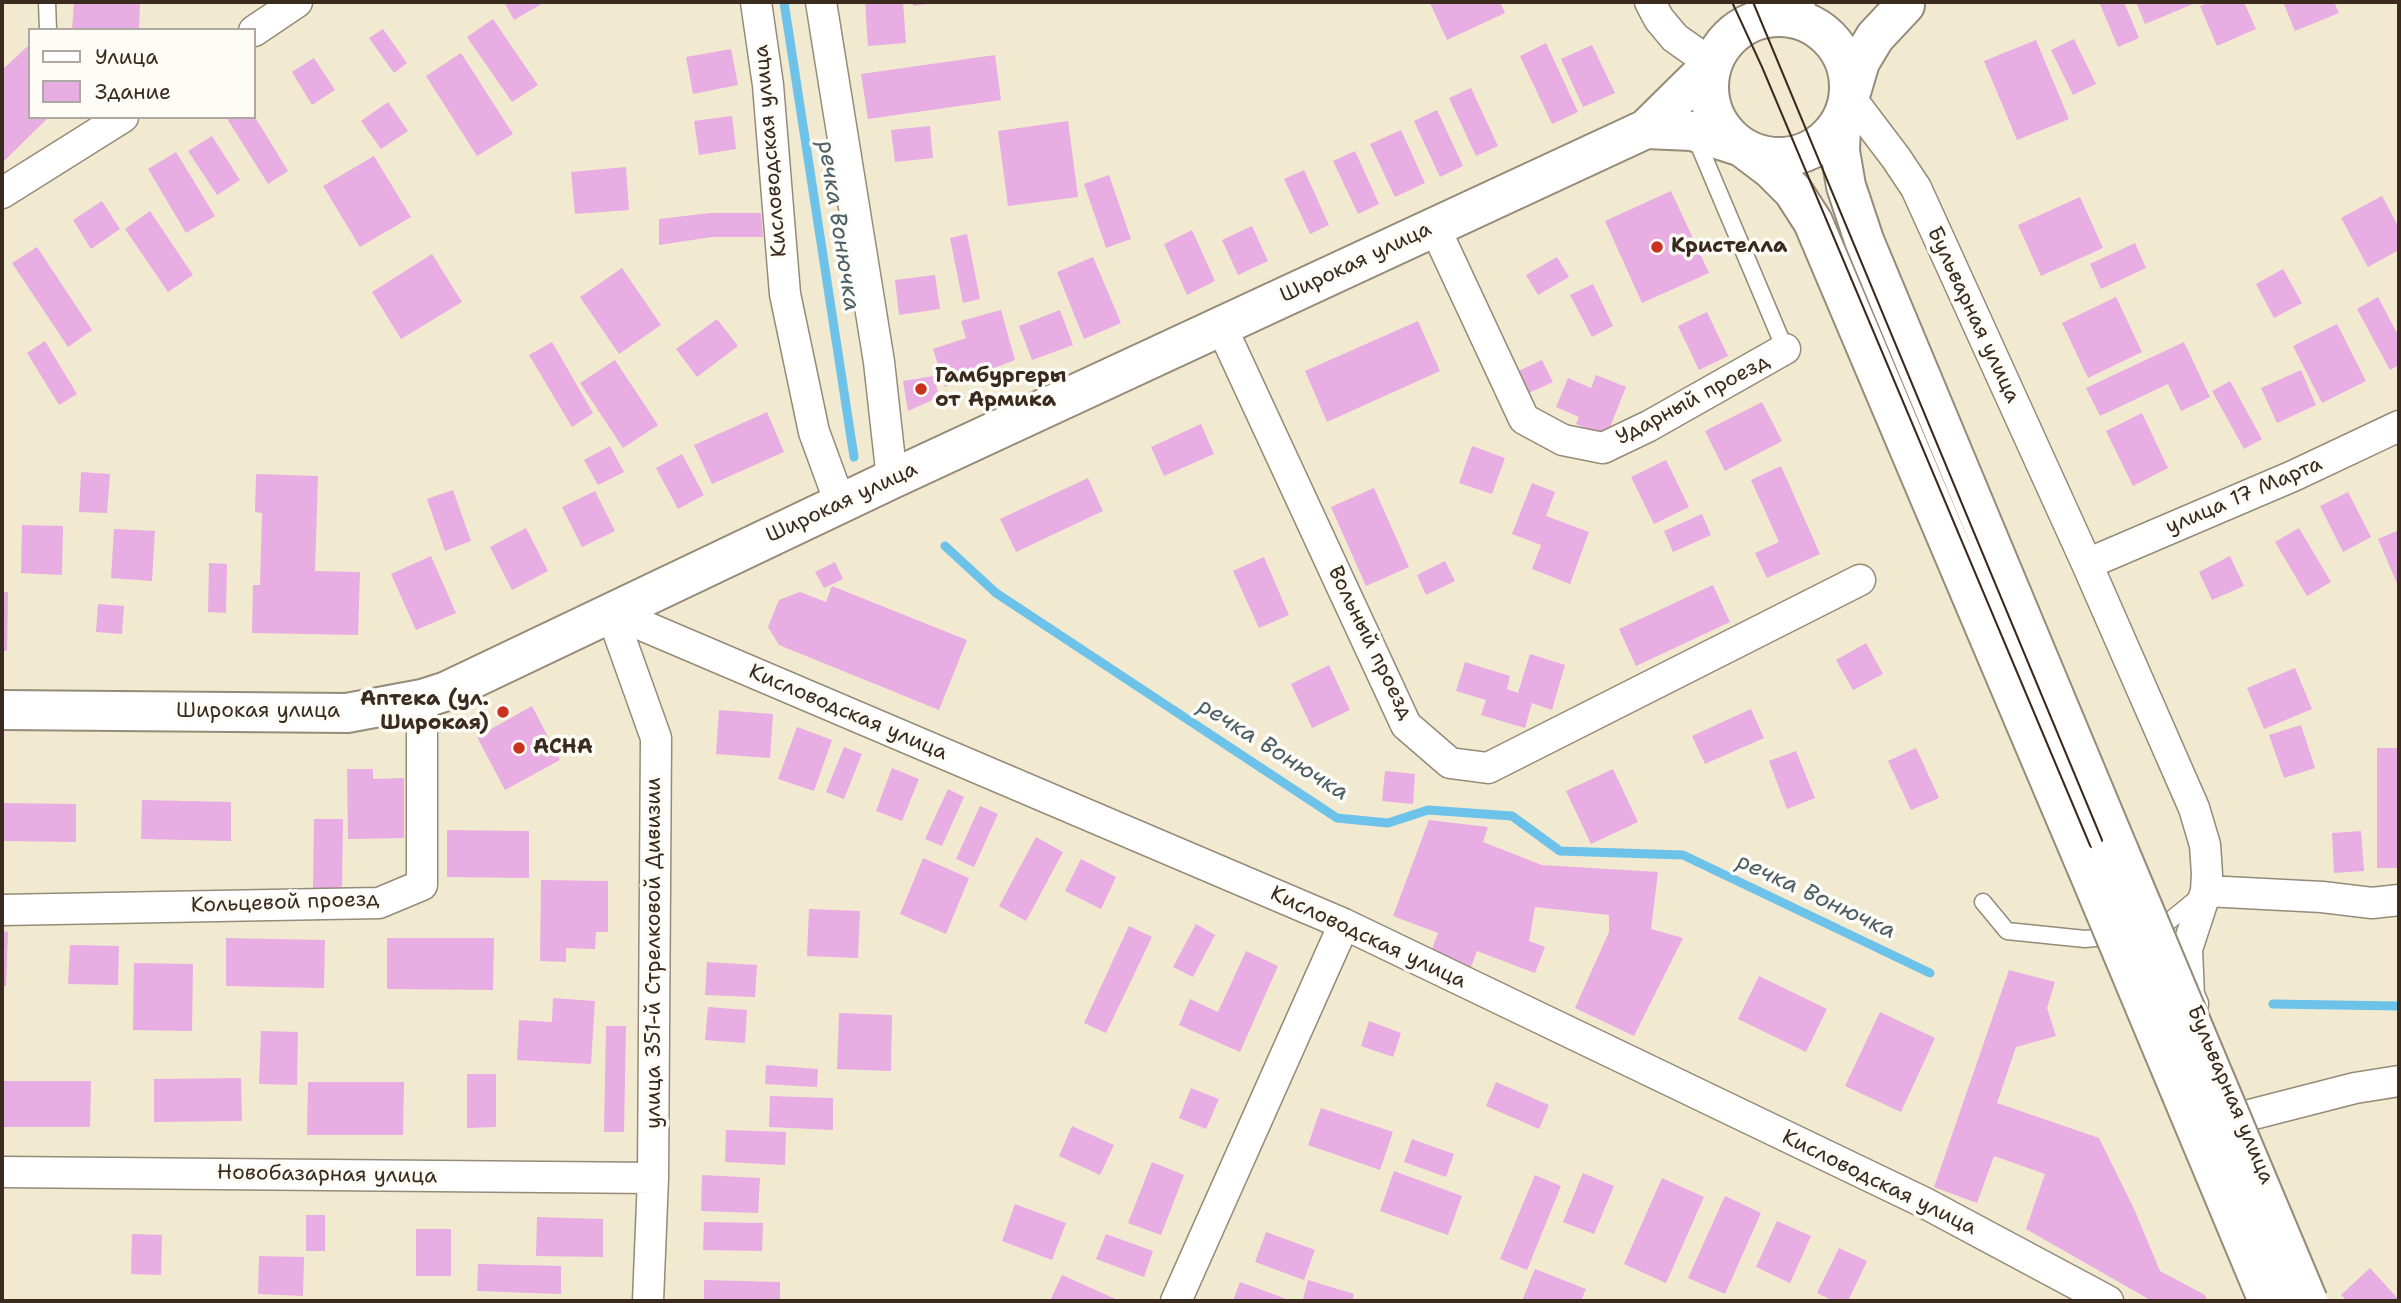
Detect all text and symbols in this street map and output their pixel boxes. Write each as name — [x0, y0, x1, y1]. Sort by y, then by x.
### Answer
legend — [28, 28, 256, 119]
text: Улица — [95, 43, 158, 71]
street label: Кисловодская улица — [749, 44, 793, 258]
text: Здание — [95, 78, 171, 106]
water label: речка Вонючка — [811, 139, 865, 313]
street label: Широкая улица — [1276, 217, 1436, 309]
street label: Бульварная улица — [1921, 223, 2025, 407]
place label: Кристелла — [1671, 234, 1787, 260]
marker: Кристелла — [1649, 239, 1665, 255]
street label: Ударный проезд — [1612, 349, 1774, 451]
place label: Гамбургеры от Армика — [935, 364, 1066, 414]
marker: Гамбургеры от Армика — [913, 381, 929, 397]
street label: улица 17 Марта — [2162, 452, 2326, 540]
street label: Широкая улица — [762, 457, 922, 549]
street label: Вольный проезд — [1322, 562, 1418, 724]
street label: Кисловодская улица — [745, 660, 951, 766]
place label: Аптека (ул. Широкая) — [360, 687, 489, 737]
water label: речка Вонючка — [1193, 693, 1353, 807]
street label: Широкая улица — [176, 699, 340, 725]
marker: Аптека (ул. Широкая) — [495, 704, 511, 720]
place label: АСНА — [533, 735, 593, 761]
marker: АСНА — [511, 740, 527, 756]
street label: улица 351-й Стрелковой Дивизии — [642, 777, 668, 1129]
water label: речка Вонючка — [1732, 848, 1900, 946]
street label: Кисловодская улица — [1266, 881, 1470, 995]
street label: Кольцевой проезд — [190, 887, 380, 919]
street label: Бульварная улица — [2181, 1002, 2279, 1188]
street label: Кисловодская улица — [1778, 1125, 1980, 1241]
street label: Новобазарная улица — [217, 1160, 437, 1190]

